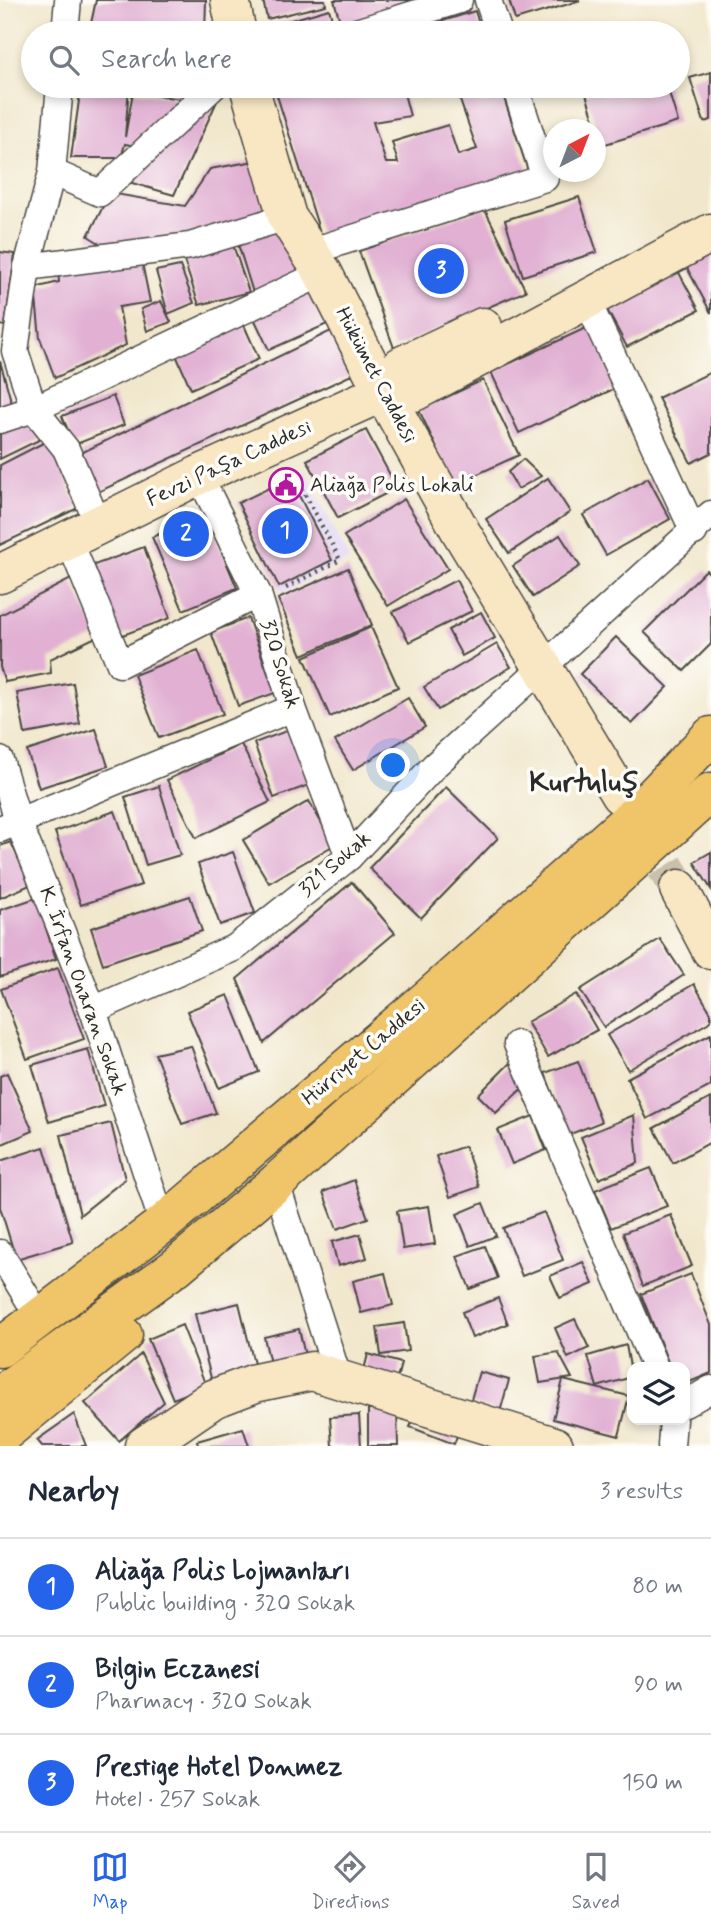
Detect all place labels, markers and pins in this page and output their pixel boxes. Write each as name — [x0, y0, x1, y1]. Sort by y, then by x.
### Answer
pin: 3 — [418, 245, 464, 297]
public building icon: Aliağa Polis Lokali — [267, 466, 305, 504]
place label: Aliağa Polis Lokali — [310, 471, 473, 499]
pin: 1 — [262, 505, 308, 557]
pin: 2 — [163, 508, 209, 560]

